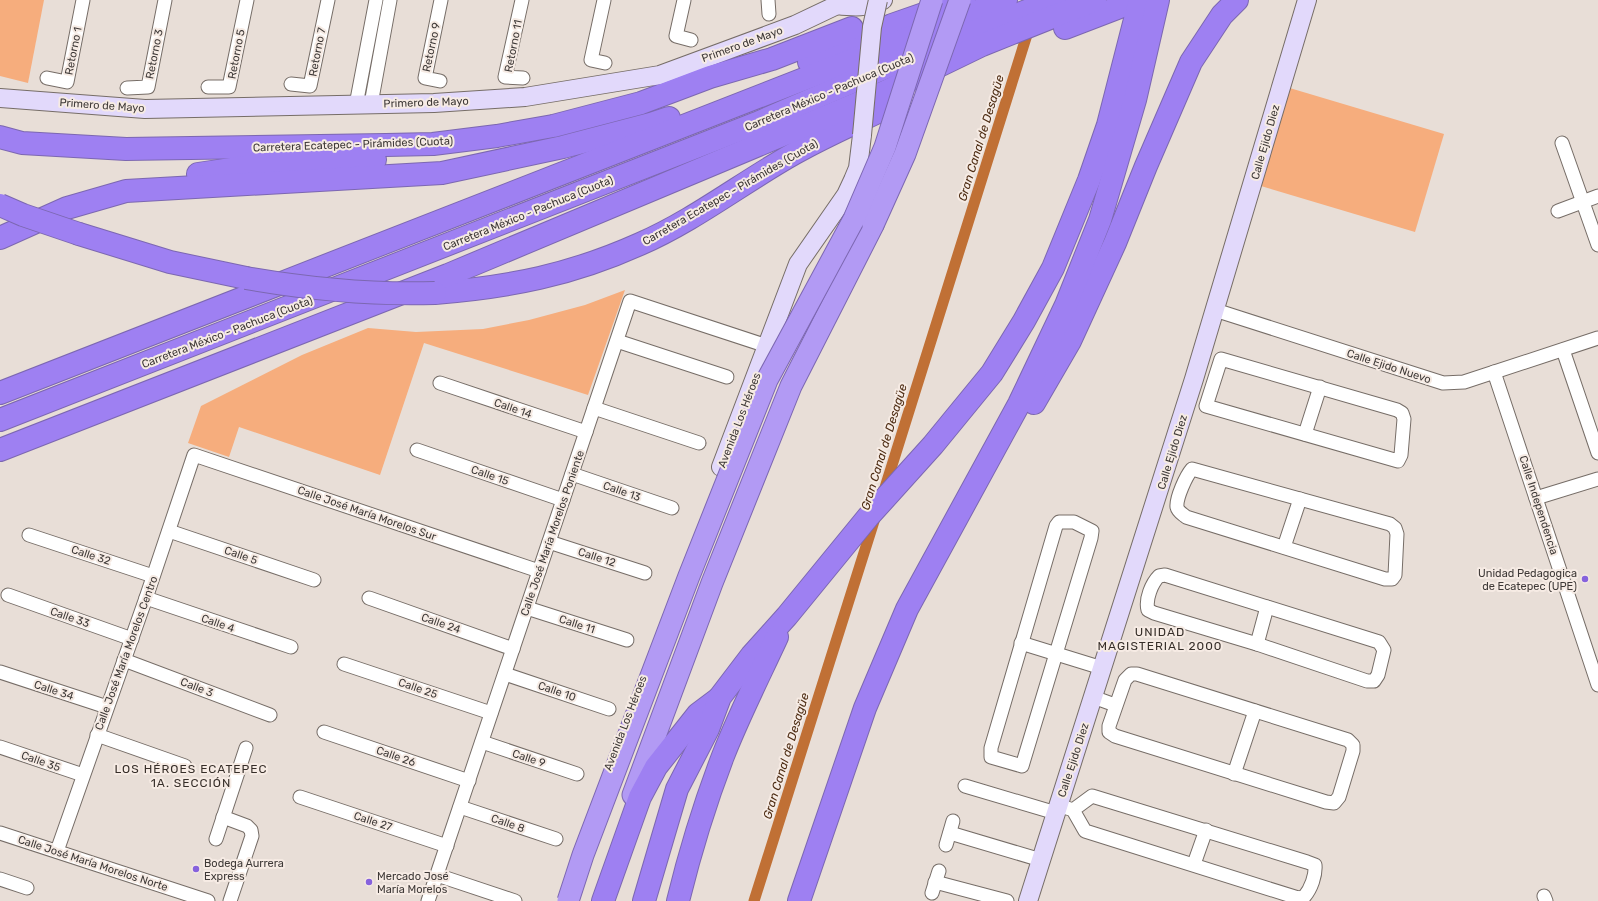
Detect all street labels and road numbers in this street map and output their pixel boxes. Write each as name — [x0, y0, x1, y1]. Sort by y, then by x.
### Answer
street label: Retorno 11 — [502, 19, 525, 73]
street label: Retorno 9 — [420, 21, 443, 73]
street label: Primero de Mayo — [700, 24, 784, 65]
street label: Retorno 1 — [62, 26, 84, 76]
street label: Retorno 7 — [306, 26, 329, 78]
street label: Retorno 3 — [143, 28, 166, 80]
street label: Retorno 5 — [225, 28, 248, 80]
street label: Carretera México - Pachuca (Cuota) — [743, 51, 916, 134]
street label: Primero de Mayo — [383, 95, 469, 110]
street label: Primero de Mayo — [59, 96, 145, 115]
street label: Calle Ejido Diez — [1249, 103, 1283, 181]
street label: Carretera Ecatepec - Pirámides (Cuota) — [253, 134, 454, 154]
street label: Carretera Ecatepec - Pirámides (Cuota) — [640, 137, 821, 248]
street label: Carretera México - Pachuca (Cuota) — [441, 173, 615, 254]
street label: Carretera México - Pachuca (Cuota) — [140, 294, 315, 371]
street label: Calle Ejido Nuevo — [1345, 347, 1433, 386]
street label: Avenida Los Héroes — [715, 371, 764, 469]
street label: Calle 14 — [492, 396, 534, 421]
street label: Calle Ejido Diez — [1155, 413, 1190, 491]
street label: Calle José María Morelos Poniente — [518, 449, 587, 618]
street label: Calle Independencia — [1516, 454, 1561, 556]
street label: Calle 15 — [469, 463, 511, 488]
street label: Calle 13 — [601, 479, 643, 504]
street label: Calle José María Morelos Sur — [296, 484, 439, 544]
street label: Calle 32 — [69, 543, 112, 568]
street label: Calle 5 — [223, 544, 260, 567]
street label: Calle 12 — [576, 545, 617, 570]
street label: Calle José María Morelos Centro — [92, 574, 160, 732]
street label: Calle 33 — [48, 605, 92, 630]
street label: Calle 24 — [419, 611, 462, 636]
street label: Calle 4 — [199, 612, 236, 635]
street label: Calle 11 — [557, 613, 596, 636]
street label: Avenida Los Héroes — [601, 674, 650, 772]
street label: Calle 3 — [179, 675, 215, 700]
street label: Calle 25 — [397, 676, 440, 701]
street label: Calle 34 — [32, 678, 76, 703]
street label: Calle 10 — [536, 679, 578, 704]
street label: Calle Ejido Diez — [1055, 721, 1092, 799]
street label: Calle 26 — [374, 744, 418, 769]
street label: Calle 9 — [511, 747, 547, 770]
street label: Calle 35 — [19, 749, 63, 774]
street label: Calle 27 — [352, 809, 394, 834]
street label: Calle 8 — [489, 812, 526, 835]
street label: Calle José María Morelos Norte — [16, 833, 169, 894]

